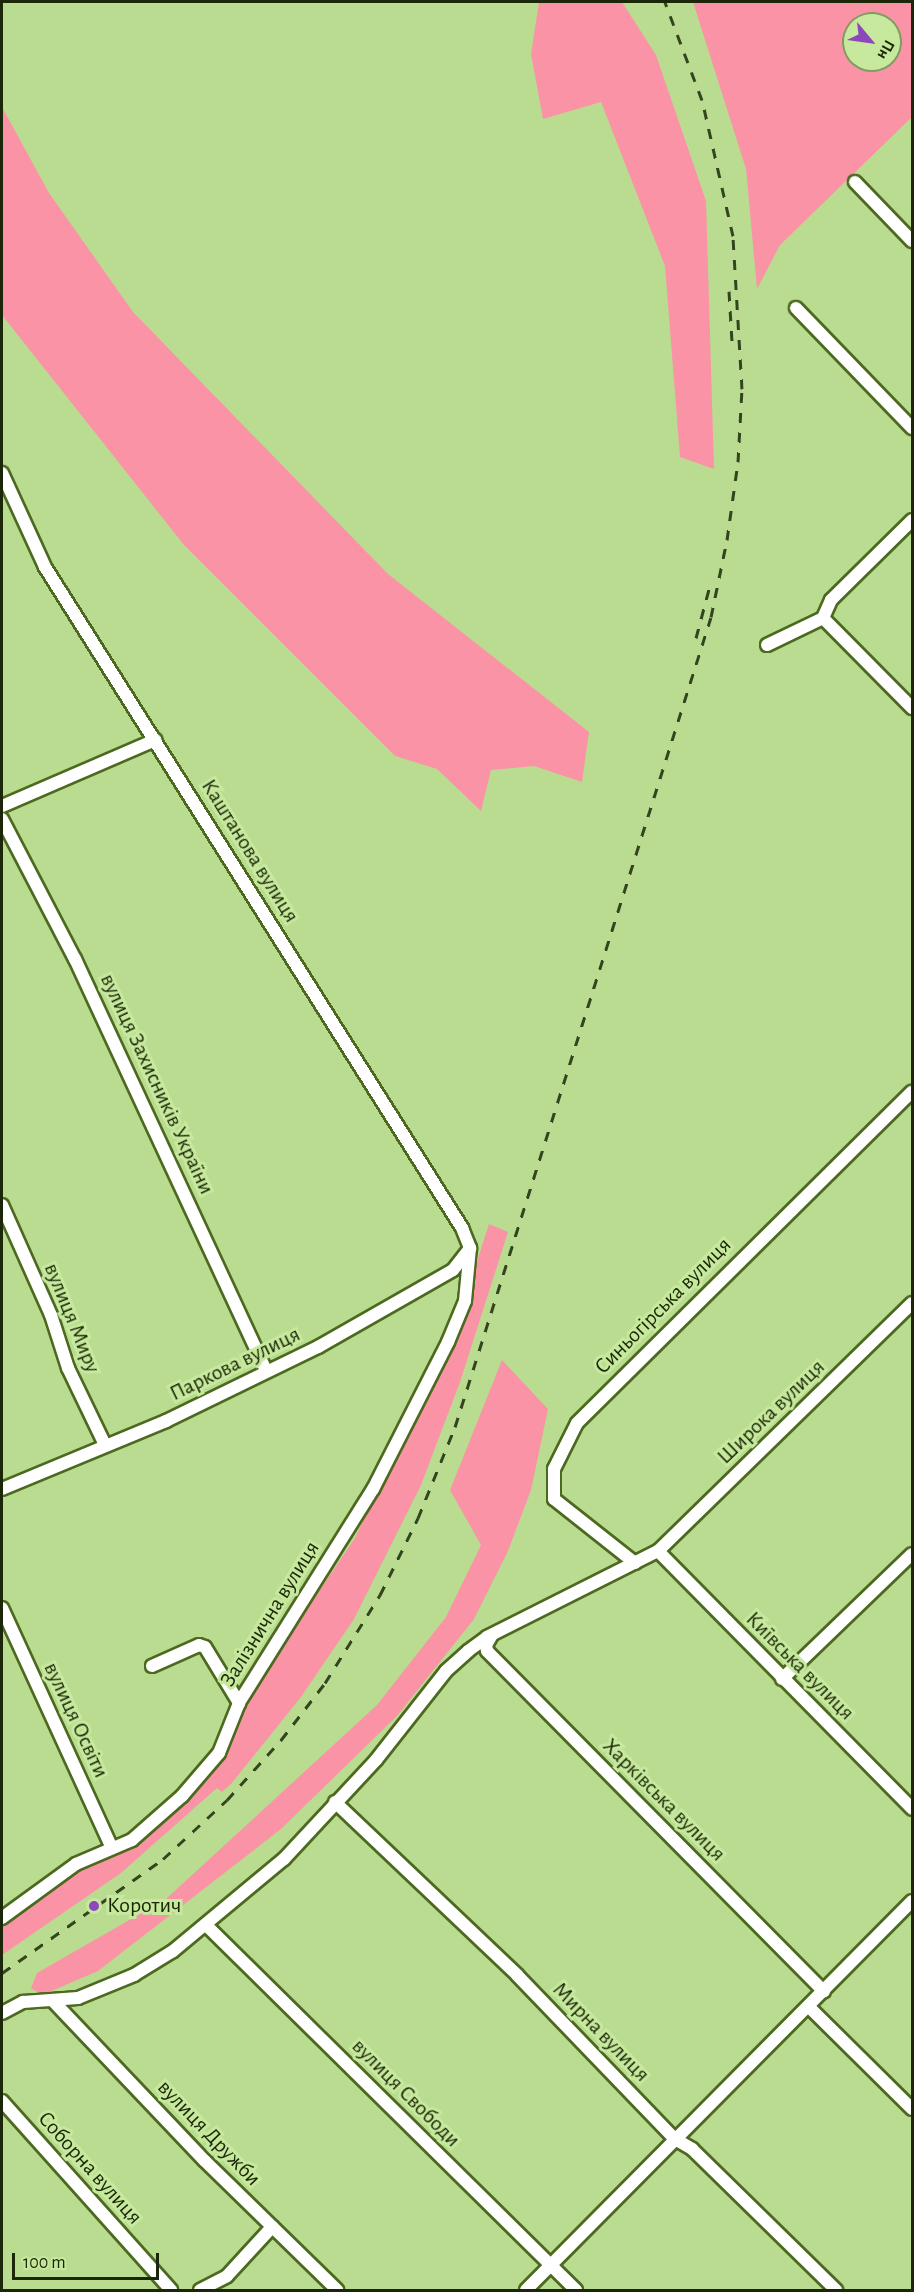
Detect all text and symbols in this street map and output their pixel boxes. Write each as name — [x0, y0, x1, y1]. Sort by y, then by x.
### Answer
north arrow — [842, 12, 902, 72]
text: Пн — [874, 37, 898, 62]
street label: Каштанова вулиця — [195, 774, 305, 928]
street label: вулиця Захисників України — [94, 969, 220, 1199]
street label: Синьогірська вулиця — [589, 1232, 737, 1380]
street label: вулиця Миру — [38, 1259, 106, 1377]
street label: Паркова вулиця — [166, 1321, 304, 1407]
street label: Широка вулиця — [712, 1354, 830, 1470]
street label: Залізнична вулиця — [215, 1536, 325, 1692]
street label: Київська вулиця — [740, 1606, 860, 1726]
street label: вулиця Освіти — [38, 1658, 114, 1782]
street label: Харківська вулиця — [597, 1733, 731, 1867]
place label: Коротич — [107, 1893, 181, 1919]
marker: Коротич — [85, 1897, 103, 1915]
street label: Мирна вулиця — [547, 1977, 655, 2087]
street label: вулиця Свободи — [346, 2033, 466, 2153]
street label: вулиця Дружби — [152, 2074, 266, 2192]
street label: Соборна вулиця — [32, 2106, 148, 2230]
scale bar — [15, 2241, 162, 2279]
text: 100 m — [23, 2254, 66, 2272]

